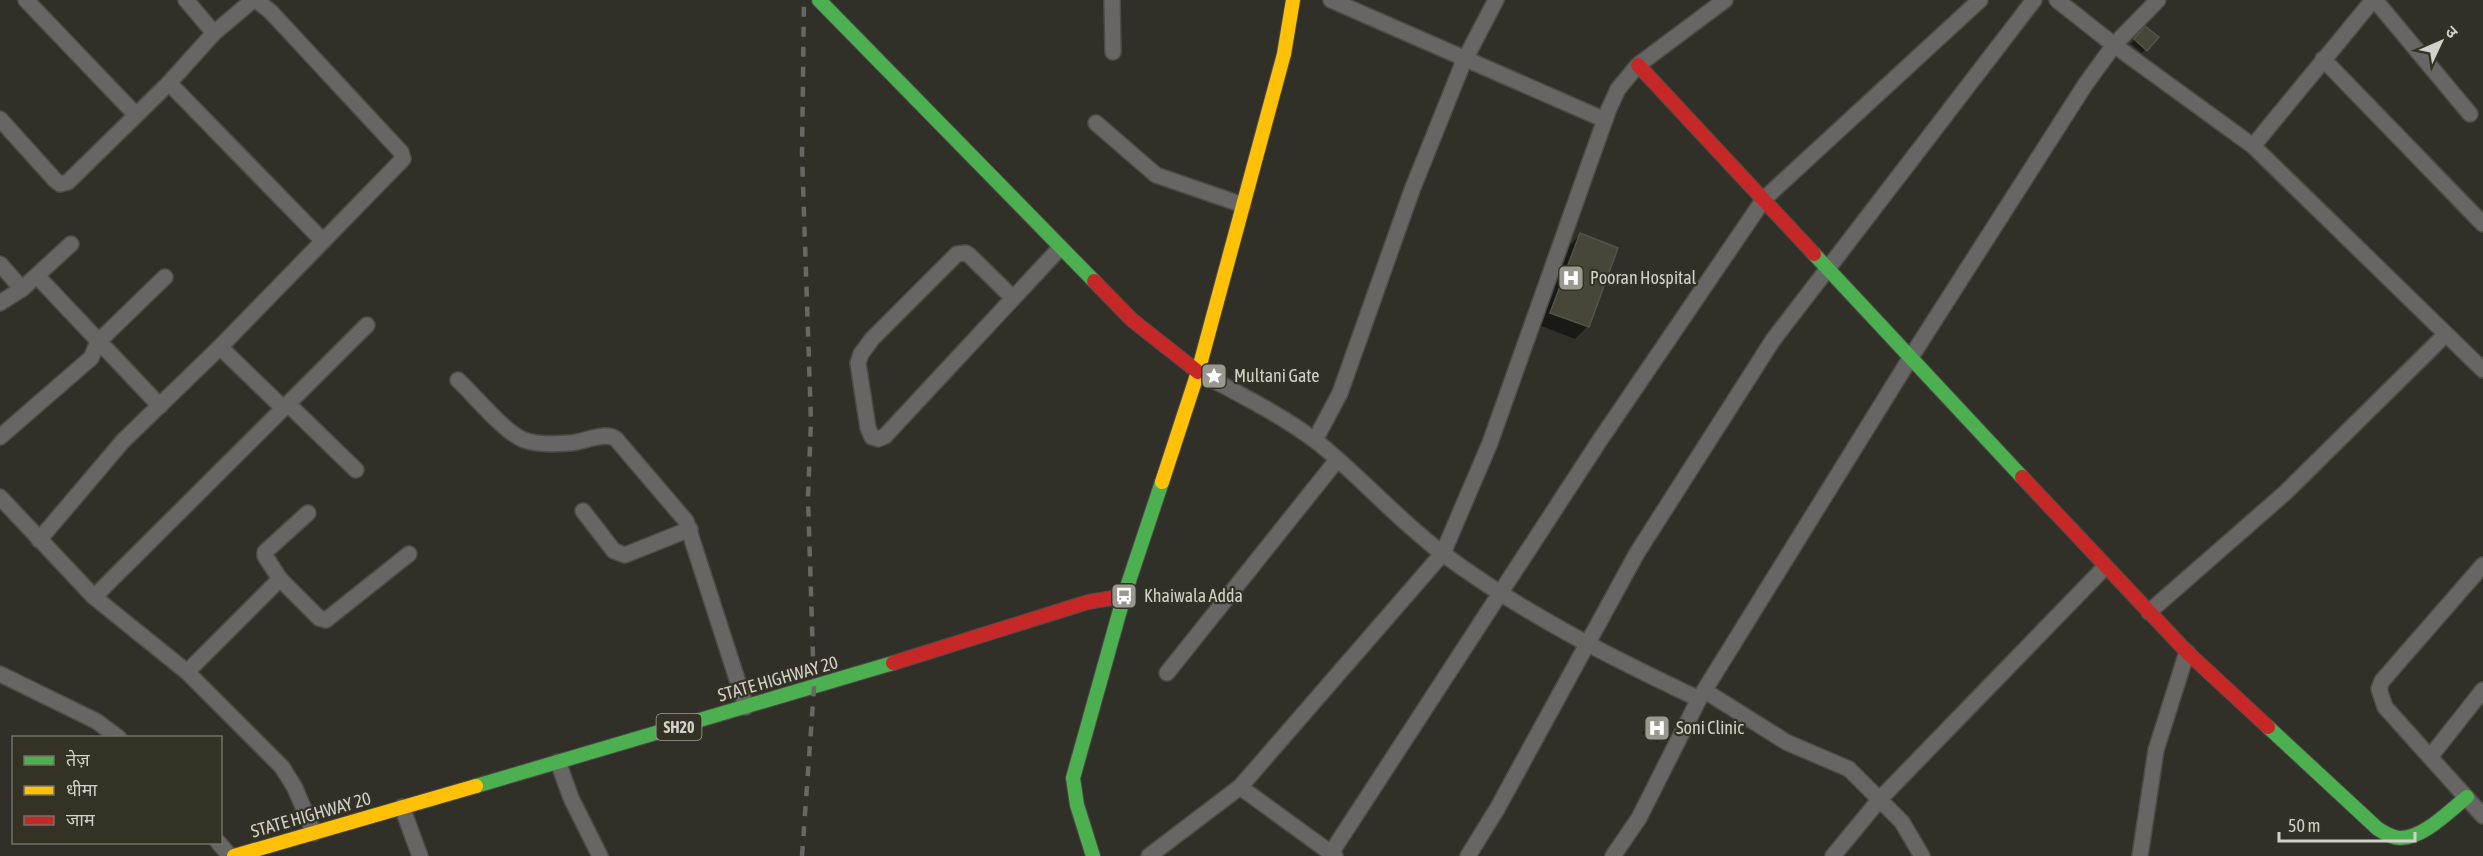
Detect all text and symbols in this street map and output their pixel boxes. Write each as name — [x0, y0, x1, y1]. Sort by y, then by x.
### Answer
north arrow — [2411, 12, 2471, 72]
text: उ — [2442, 22, 2462, 42]
hospital icon: Pooran Hospital — [1556, 263, 1586, 293]
place label: Pooran Hospital — [1590, 267, 1697, 288]
place icon: Multani Gate — [1199, 361, 1229, 391]
place label: Multani Gate — [1234, 365, 1320, 386]
bus stop icon: Khaiwala Adda — [1109, 581, 1139, 611]
place label: Khaiwala Adda — [1144, 585, 1243, 606]
street label: STATE HIGHWAY 20 — [715, 651, 840, 706]
hospital icon: Soni Clinic — [1642, 713, 1672, 743]
road number: SH20 — [656, 714, 702, 740]
place label: Soni Clinic — [1676, 717, 1744, 738]
legend — [12, 736, 222, 844]
text: तेज़ — [66, 749, 90, 770]
text: धीमा — [66, 779, 97, 800]
street label: STATE HIGHWAY 20 — [248, 787, 373, 842]
scale bar — [2279, 805, 2416, 843]
text: जाम — [66, 809, 96, 830]
text: 50 m — [2288, 815, 2320, 836]

